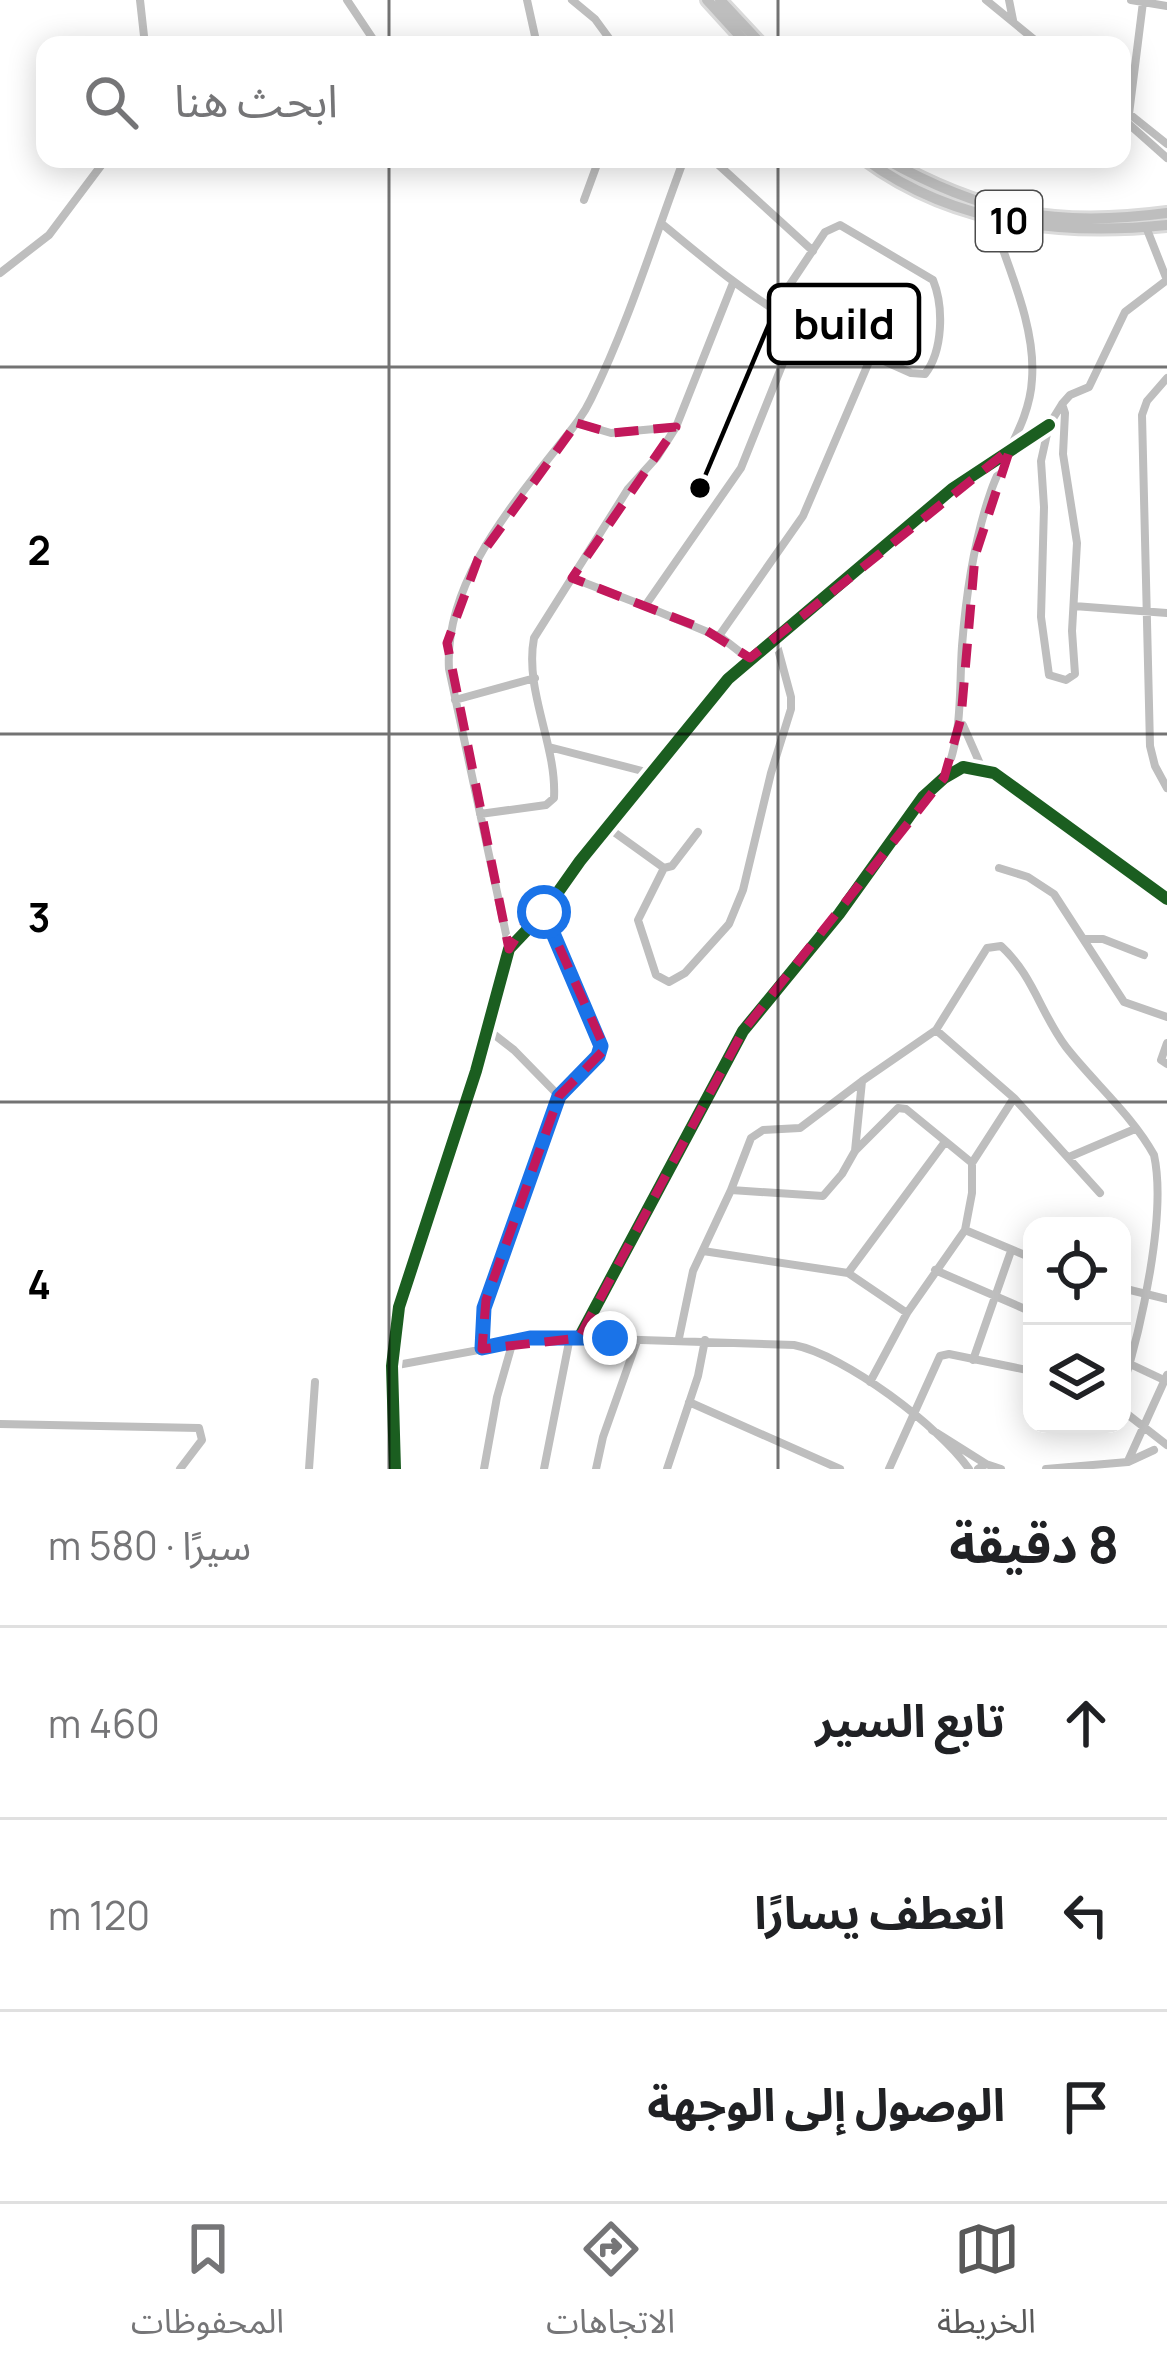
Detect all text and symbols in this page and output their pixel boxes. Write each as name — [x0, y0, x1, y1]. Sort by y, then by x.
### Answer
search box — [36, 36, 1131, 168]
icon: search — [78, 69, 144, 135]
text: ابحث هنا — [174, 69, 338, 131]
road number: 10 — [976, 191, 1042, 251]
callout: build — [769, 285, 919, 363]
text: build — [793, 294, 895, 352]
text: 2 — [27, 523, 51, 577]
route start — [517, 885, 571, 939]
text: 3 — [28, 890, 50, 944]
map controls — [1023, 1217, 1131, 1433]
button: locate — [1023, 1217, 1131, 1325]
text: 4 — [27, 1257, 51, 1311]
route end — [583, 1311, 637, 1365]
button: layers — [1023, 1325, 1131, 1433]
text: 8 دقيقة — [949, 1509, 1119, 1578]
text: سيرًا · 580 m — [48, 1518, 251, 1572]
text: تابع السير — [815, 1689, 1005, 1751]
icon: ahead — [1053, 1690, 1119, 1756]
text: 460 m — [48, 1696, 160, 1750]
text: انعطف يسارًا — [754, 1881, 1005, 1943]
icon: left — [1053, 1882, 1119, 1948]
text: 120 m — [48, 1888, 150, 1942]
text: الوصول إلى الوجهة — [647, 2073, 1005, 2135]
icon: arrive — [1053, 2074, 1119, 2140]
tab: المحفوظات — [131, 2216, 284, 2357]
tab: الاتجاهات — [546, 2216, 675, 2357]
tab: الخريطة — [937, 2216, 1036, 2357]

